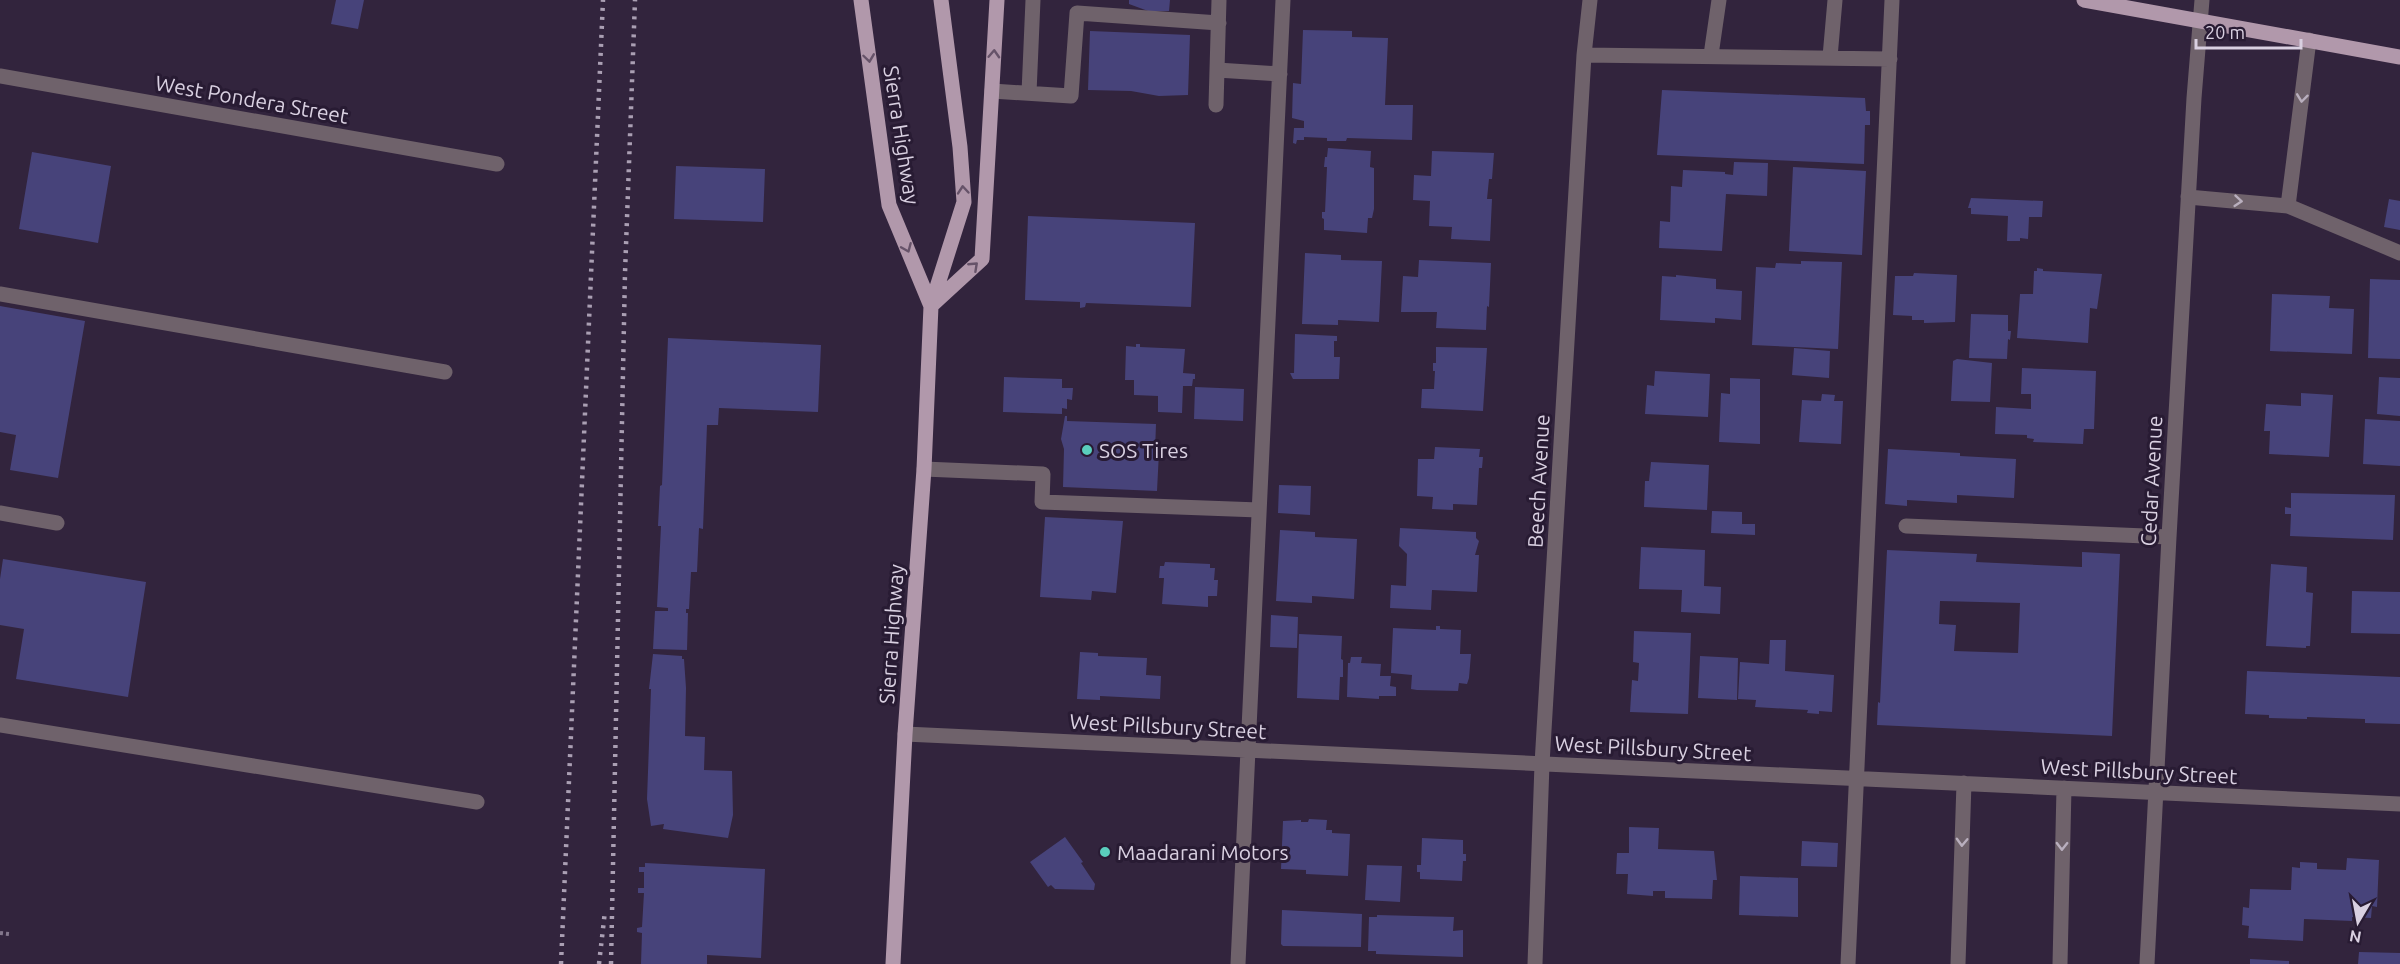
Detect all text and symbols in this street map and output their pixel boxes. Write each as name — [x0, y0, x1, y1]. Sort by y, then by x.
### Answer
scale bar — [2196, 12, 2301, 50]
text: 20 m — [2205, 22, 2245, 42]
one-way arrow — [988, 50, 1001, 59]
one-way arrow — [862, 53, 874, 63]
street label: Sierra Highway — [879, 64, 925, 206]
street label: West Pondera Street — [154, 70, 350, 128]
one-way arrow — [2296, 94, 2308, 103]
one-way arrow — [957, 186, 970, 195]
one-way arrow — [2234, 194, 2243, 207]
one-way arrow — [900, 242, 912, 253]
one-way arrow — [966, 263, 977, 274]
street label: Beech Avenue — [1523, 414, 1553, 548]
street label: Cedar Avenue — [2136, 415, 2166, 547]
place label: SOS Tires — [1099, 438, 1188, 462]
marker: SOS Tires — [1080, 443, 1094, 457]
street label: Sierra Highway — [874, 563, 908, 705]
street label: West Pillsbury Street — [1069, 709, 1267, 743]
street label: West Pillsbury Street — [1554, 731, 1752, 765]
street label: West Pillsbury Street — [2040, 754, 2238, 788]
one-way arrow — [1956, 837, 1968, 846]
place label: Maadarani Motors — [1117, 840, 1289, 864]
one-way arrow — [2056, 842, 2069, 851]
marker: Maadarani Motors — [1098, 845, 1112, 859]
north arrow — [2328, 892, 2388, 952]
text: N — [2348, 927, 2363, 947]

